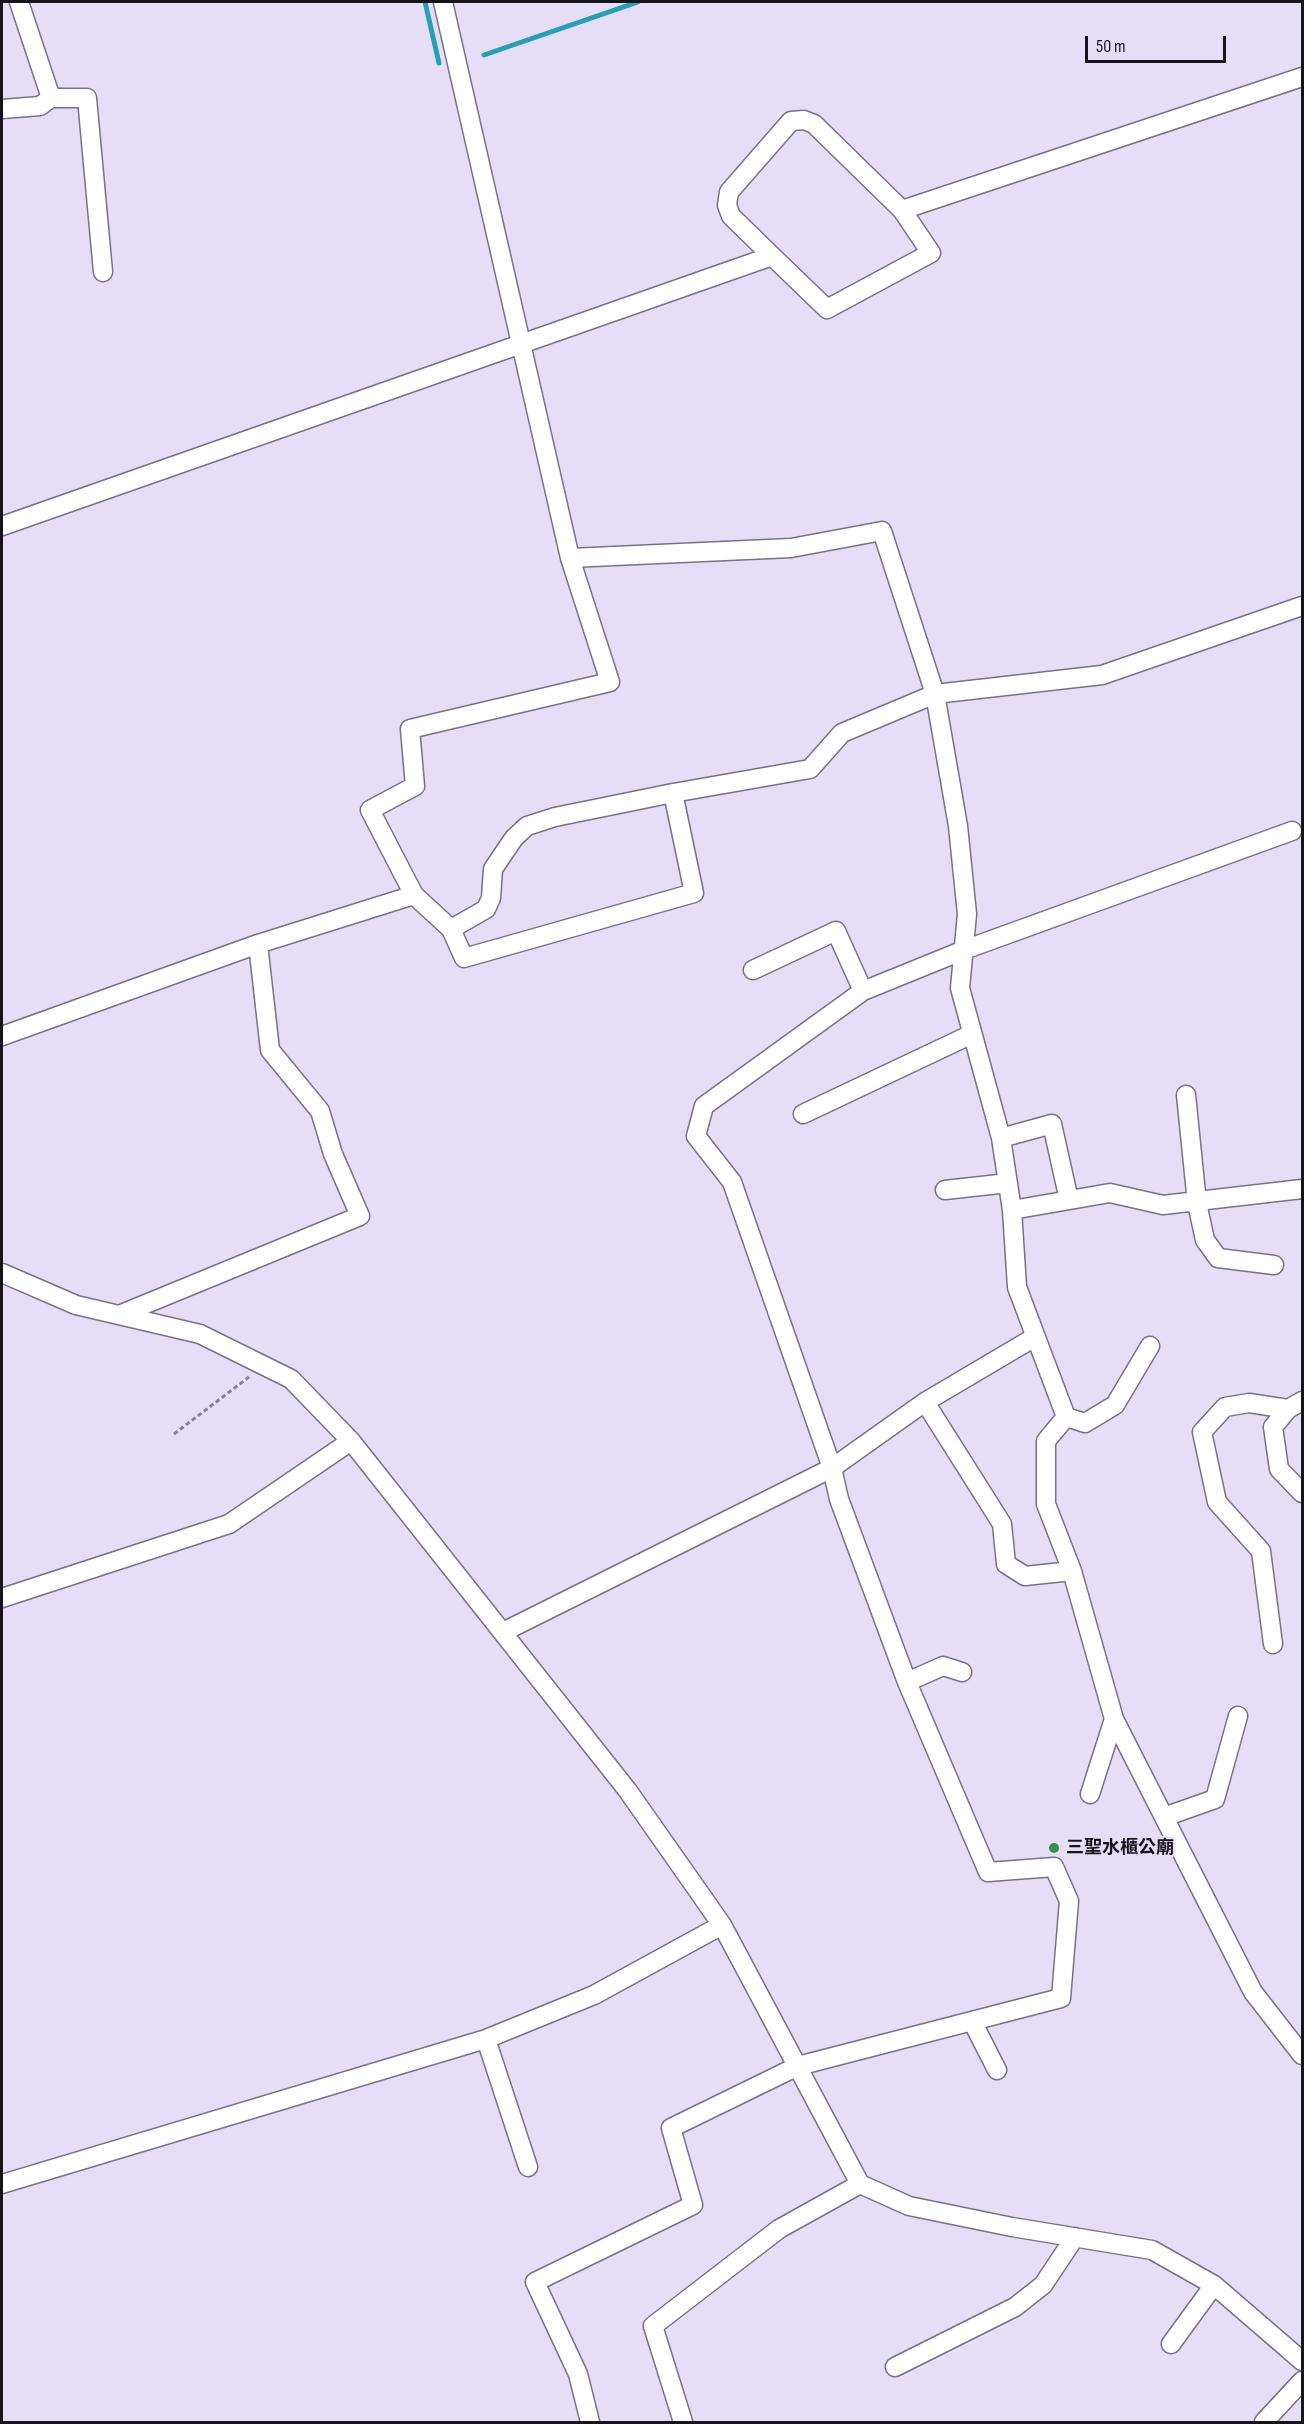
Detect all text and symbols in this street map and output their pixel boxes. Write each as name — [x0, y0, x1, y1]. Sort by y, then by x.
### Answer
scale bar — [1088, 24, 1229, 62]
text: 50 m — [1096, 36, 1126, 57]
place label: 三聖水櫃公廟 — [1066, 1837, 1174, 1859]
marker: 三聖水櫃公廟 — [1047, 1841, 1061, 1855]

